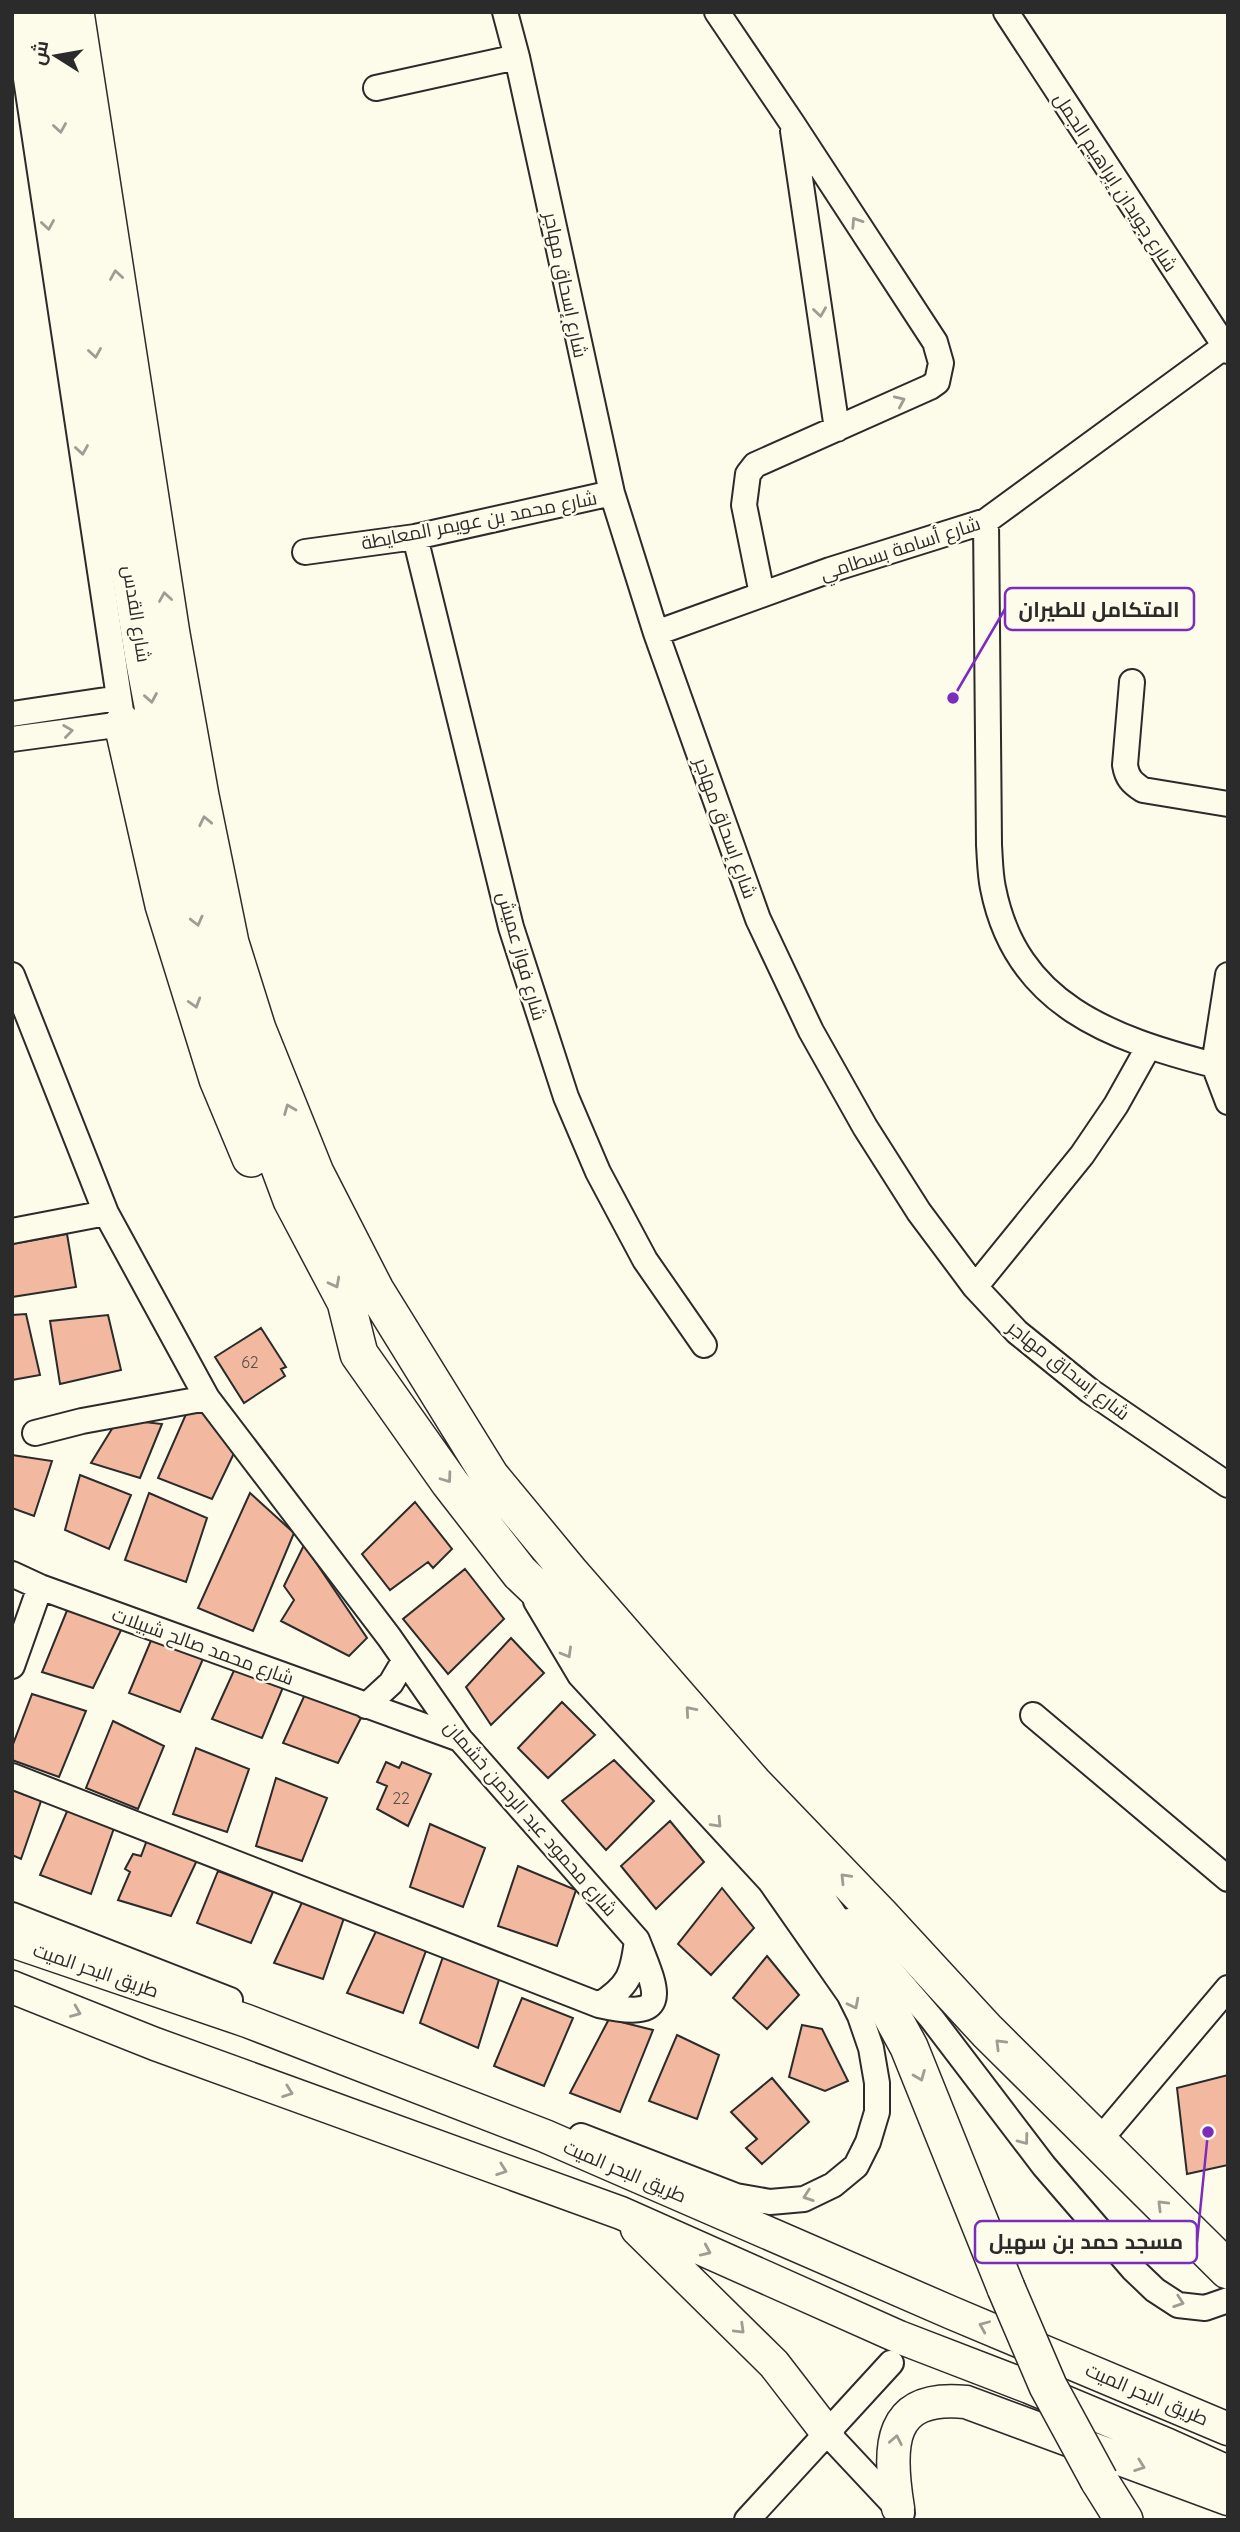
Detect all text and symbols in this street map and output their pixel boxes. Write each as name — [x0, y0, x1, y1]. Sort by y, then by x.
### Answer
north arrow — [21, 21, 91, 91]
text: ش — [25, 38, 53, 67]
street label: شارع جويدان إبراهيم الجمل — [1047, 88, 1183, 277]
one-way arrow — [52, 122, 67, 134]
street label: شارع إسحاق مهاجر — [537, 209, 593, 360]
one-way arrow — [852, 217, 865, 230]
one-way arrow — [41, 219, 56, 231]
one-way arrow — [109, 270, 124, 281]
one-way arrow — [812, 306, 827, 318]
one-way arrow — [88, 347, 103, 359]
one-way arrow — [892, 395, 905, 409]
one-way arrow — [75, 444, 90, 456]
street label: شارع محمد بن عويمر المعايطة — [359, 485, 599, 557]
street label: شارع أسامة بسطامي — [817, 511, 984, 588]
street label: شارع القدس — [116, 564, 156, 664]
callout: المتكامل للطيران — [1005, 588, 1194, 630]
one-way arrow — [158, 591, 173, 603]
text: المتكامل للطيران — [1019, 596, 1179, 622]
one-way arrow — [143, 692, 158, 704]
one-way arrow — [62, 724, 74, 739]
street label: شارع إسحاق مهاجر — [687, 753, 763, 902]
one-way arrow — [198, 815, 213, 827]
street label: شارع فواز عميش — [490, 889, 552, 1024]
one-way arrow — [189, 915, 203, 927]
one-way arrow — [186, 997, 201, 1009]
one-way arrow — [284, 1104, 298, 1116]
one-way arrow — [327, 1275, 341, 1288]
street label: شارع إسحاق مهاجر — [1001, 1314, 1135, 1427]
house number: 62 — [241, 1352, 259, 1372]
one-way arrow — [439, 1470, 451, 1483]
street label: شارع محمد صالح شبيلات — [108, 1602, 297, 1692]
one-way arrow — [559, 1645, 572, 1658]
one-way arrow — [686, 1707, 698, 1720]
street label: شارع محمود عبد الرحمن خشمان — [438, 1715, 623, 1922]
house number: 22 — [392, 1788, 410, 1808]
one-way arrow — [708, 1815, 721, 1828]
one-way arrow — [841, 1873, 854, 1886]
street label: طريق البحر الميت — [30, 1937, 162, 2004]
one-way arrow — [846, 1997, 859, 2009]
one-way arrow — [69, 2004, 81, 2018]
one-way arrow — [996, 2040, 1009, 2053]
one-way arrow — [912, 2069, 926, 2081]
one-way arrow — [282, 2084, 294, 2098]
one-way arrow — [1016, 2132, 1028, 2145]
street label: طريق البحر الميت — [560, 2134, 690, 2209]
one-way arrow — [496, 2162, 508, 2176]
one-way arrow — [802, 2188, 814, 2202]
one-way arrow — [1157, 2200, 1170, 2213]
callout: مسجد حمد بن سهيل — [975, 2221, 1197, 2263]
text: مسجد حمد بن سهيل — [989, 2228, 1183, 2255]
one-way arrow — [699, 2243, 711, 2257]
one-way arrow — [1173, 2294, 1185, 2309]
one-way arrow — [732, 2321, 745, 2334]
one-way arrow — [979, 2321, 991, 2335]
street label: طريق البحر الميت — [1082, 2357, 1212, 2432]
one-way arrow — [888, 2434, 903, 2446]
one-way arrow — [1134, 2458, 1146, 2472]

